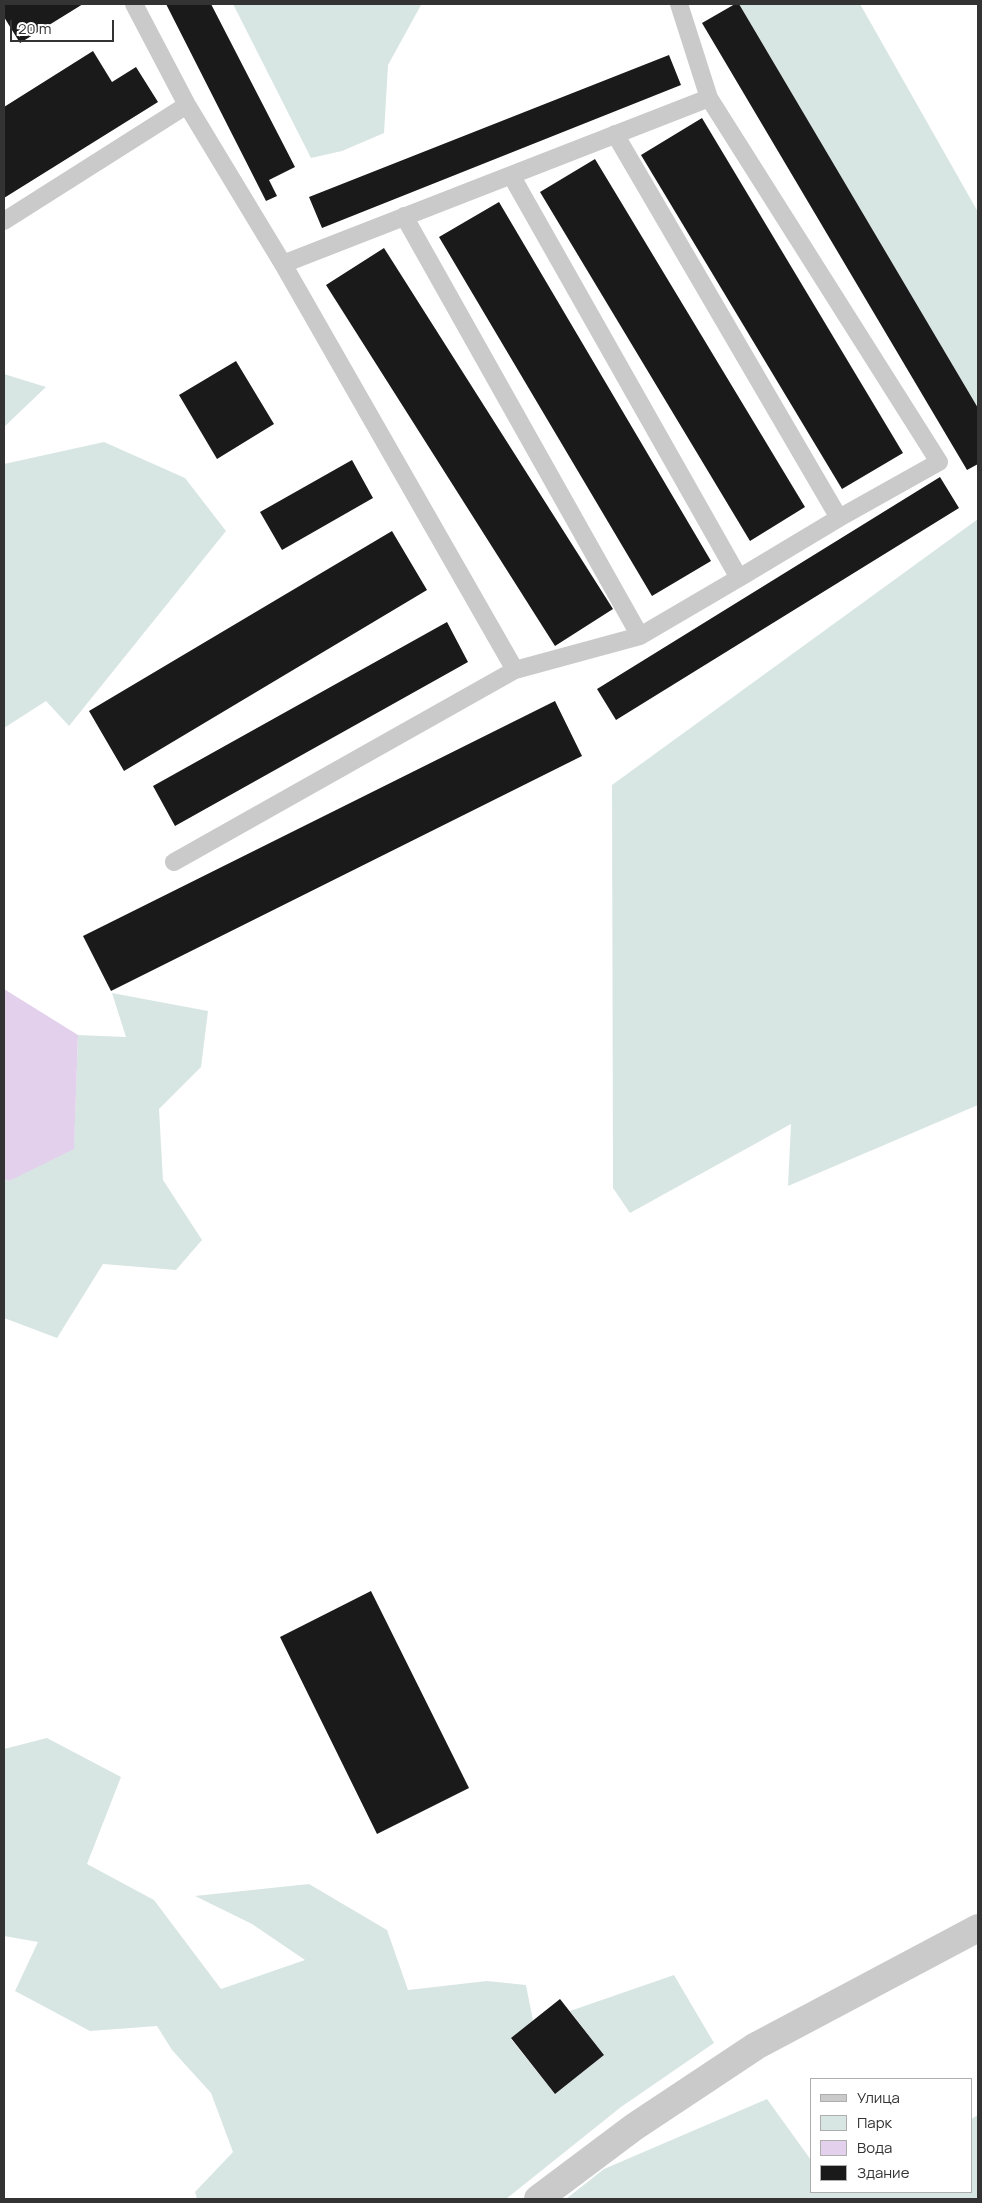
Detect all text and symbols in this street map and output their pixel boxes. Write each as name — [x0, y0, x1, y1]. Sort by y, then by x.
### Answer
scale bar — [12, 10, 116, 42]
text: 20 m — [18, 18, 51, 39]
legend — [810, 2078, 972, 2193]
text: Улица — [857, 2087, 900, 2108]
text: Парк — [857, 2112, 892, 2133]
text: Вода — [857, 2137, 892, 2158]
text: Здание — [857, 2162, 909, 2183]

